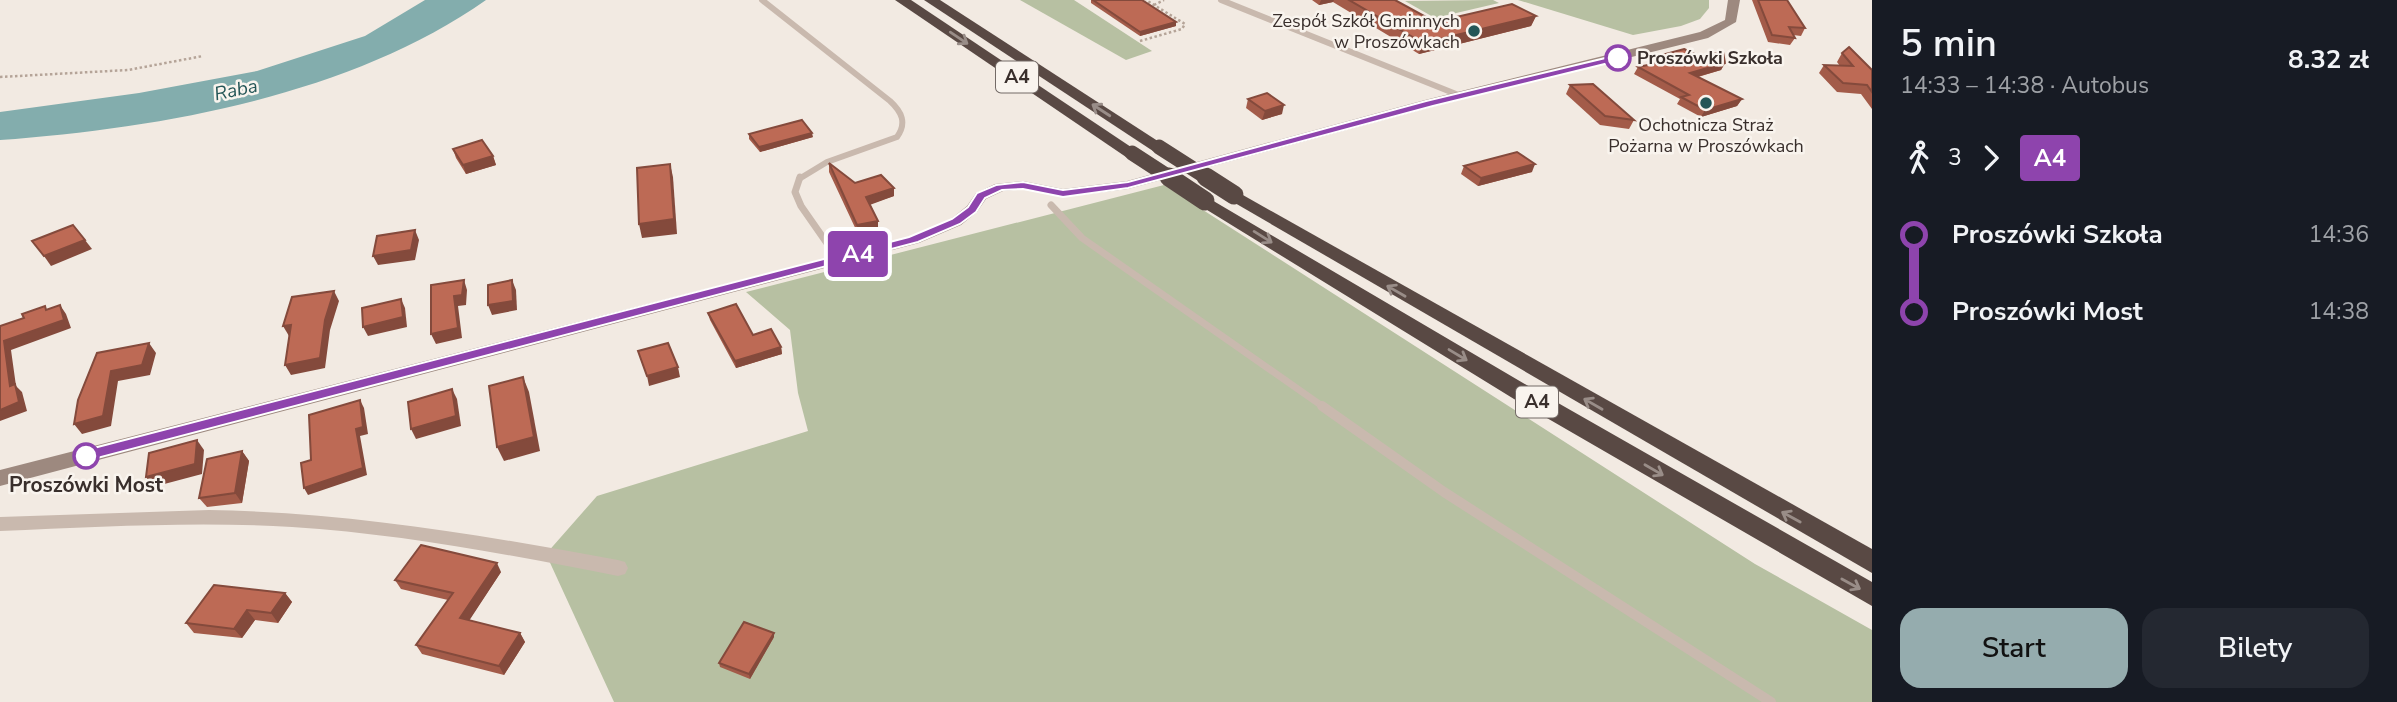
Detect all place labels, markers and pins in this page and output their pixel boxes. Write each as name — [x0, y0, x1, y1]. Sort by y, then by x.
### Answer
place label: Zespół Szkół Gminnych w Proszówkach — [1272, 9, 1460, 54]
marker: Zespół Szkół Gminnych w Proszówkach — [1466, 23, 1482, 39]
marker: Proszówki Szkoła — [1605, 45, 1631, 71]
place label: Proszówki Szkoła — [1637, 46, 1783, 70]
marker: Ochotnicza Straż Pożarna w Proszówkach — [1698, 95, 1714, 111]
place label: Ochotnicza Straż Pożarna w Proszówkach — [1608, 113, 1804, 158]
marker: Proszówki Most — [73, 443, 99, 469]
place label: Proszówki Most — [9, 471, 164, 499]

